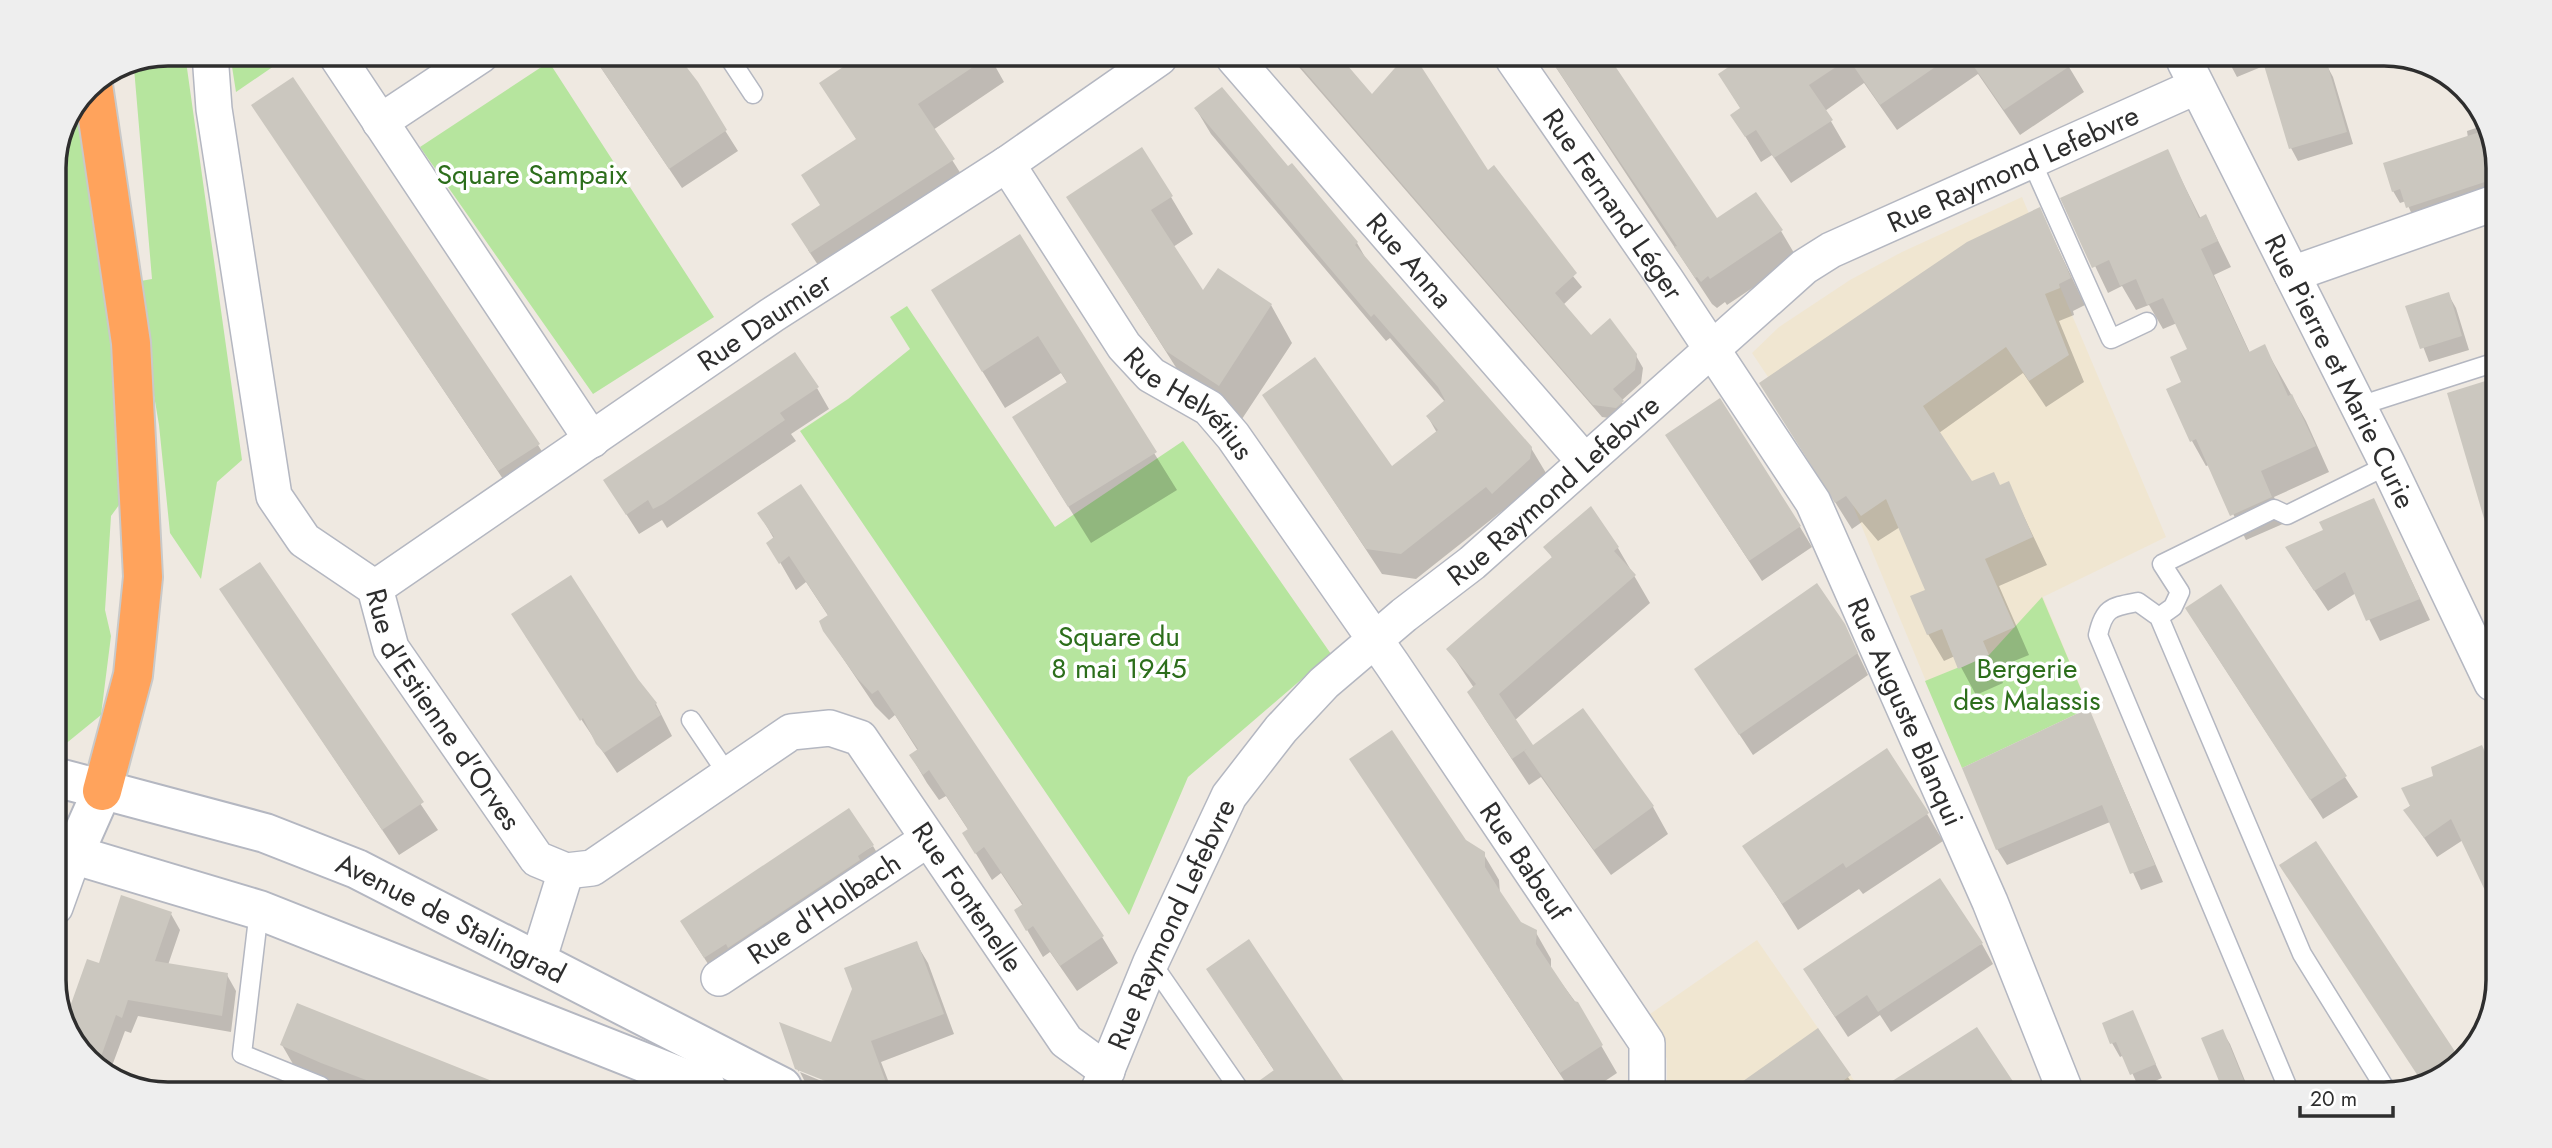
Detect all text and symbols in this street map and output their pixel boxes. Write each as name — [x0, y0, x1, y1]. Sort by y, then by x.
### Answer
street label: Rue Raymond Lefebvre — [1881, 95, 2145, 243]
street label: Rue Fernand Léger — [1532, 100, 1694, 309]
park label: Square Sampaix — [437, 154, 628, 195]
street label: Rue Anna — [1356, 204, 1462, 317]
street label: Rue Pierre et Marie Curie — [2254, 227, 2426, 516]
street label: Rue Daumier — [689, 262, 840, 381]
street label: Rue Helvétius — [1114, 338, 1263, 468]
street label: Rue Raymond Lefebvre — [1438, 385, 1669, 596]
street label: Rue d'Estienne d'Orves — [355, 584, 531, 838]
street label: Rue Auguste Blanqui — [1837, 591, 1974, 833]
park label: Square du 8 mai 1945 — [1051, 616, 1187, 689]
park label: Bergerie des Malassis — [1953, 648, 2101, 721]
street label: Rue Raymond Lefebvre — [1097, 792, 1246, 1056]
street label: Rue Babeuf — [1469, 794, 1579, 930]
street label: Rue Fontenelle — [902, 814, 1034, 981]
street label: Avenue de Stalingrad — [330, 843, 573, 994]
street label: Rue d'Holbach — [739, 843, 909, 975]
scale bar — [2300, 1074, 2393, 1118]
text: 20 m — [2310, 1084, 2357, 1114]

